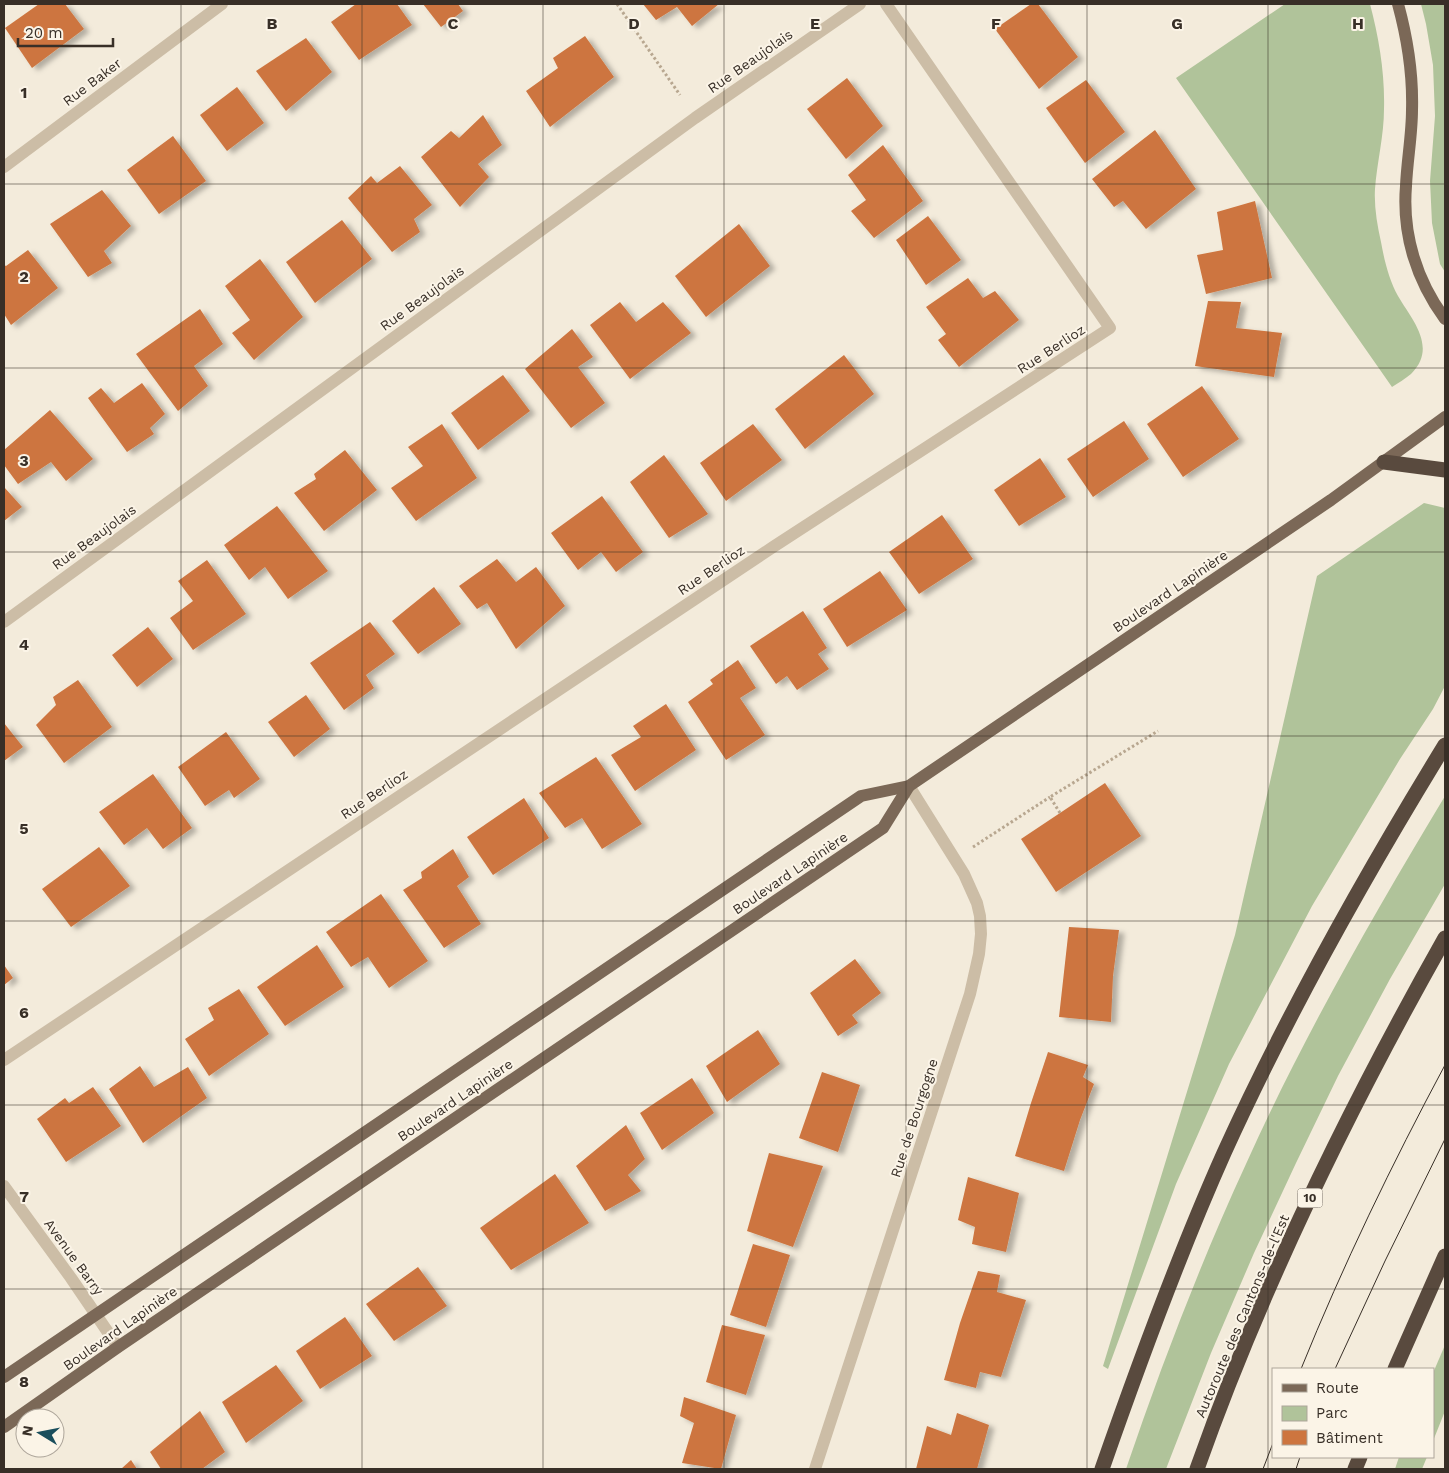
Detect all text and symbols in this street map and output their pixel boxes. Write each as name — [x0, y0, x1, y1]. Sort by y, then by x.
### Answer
text: B — [267, 14, 278, 33]
text: C — [448, 14, 459, 33]
text: D — [628, 14, 640, 33]
text: E — [810, 14, 820, 33]
text: F — [991, 14, 1001, 33]
text: G — [1171, 14, 1183, 33]
text: H — [1352, 14, 1364, 33]
scale bar — [18, 15, 112, 47]
text: 20 m — [25, 24, 63, 42]
street label: Rue Beaujolais — [705, 26, 795, 96]
street label: Rue Baker — [60, 55, 125, 109]
text: 1 — [21, 83, 27, 102]
street label: Rue Beaujolais — [377, 262, 467, 334]
text: 2 — [19, 267, 29, 286]
street label: Rue Berlioz — [1014, 321, 1088, 377]
text: 3 — [19, 451, 29, 470]
street label: Rue Beaujolais — [49, 501, 139, 573]
street label: Rue Berlioz — [674, 542, 748, 598]
street label: Boulevard Lapinière — [1109, 547, 1231, 635]
text: 4 — [19, 635, 29, 654]
street label: Rue Berlioz — [337, 766, 411, 822]
text: 5 — [19, 819, 29, 838]
street label: Boulevard Lapinière — [729, 829, 851, 917]
text: 6 — [19, 1003, 29, 1022]
street label: Boulevard Lapinière — [394, 1056, 516, 1144]
street label: Rue de Bourgogne — [887, 1057, 941, 1179]
text: 7 — [19, 1187, 29, 1206]
road number: 10 — [1298, 1188, 1322, 1208]
street label: Autoroute des Cantons-de-l'Est — [1192, 1212, 1292, 1420]
street label: Avenue Barry — [41, 1216, 107, 1299]
street label: Boulevard Lapinière — [60, 1283, 180, 1373]
legend — [1272, 1368, 1434, 1458]
text: 8 — [19, 1372, 29, 1391]
text: Route — [1316, 1379, 1359, 1397]
text: Parc — [1316, 1404, 1348, 1422]
north arrow — [15, 1408, 65, 1458]
text: N — [18, 1424, 36, 1437]
text: Bâtiment — [1316, 1429, 1383, 1447]

